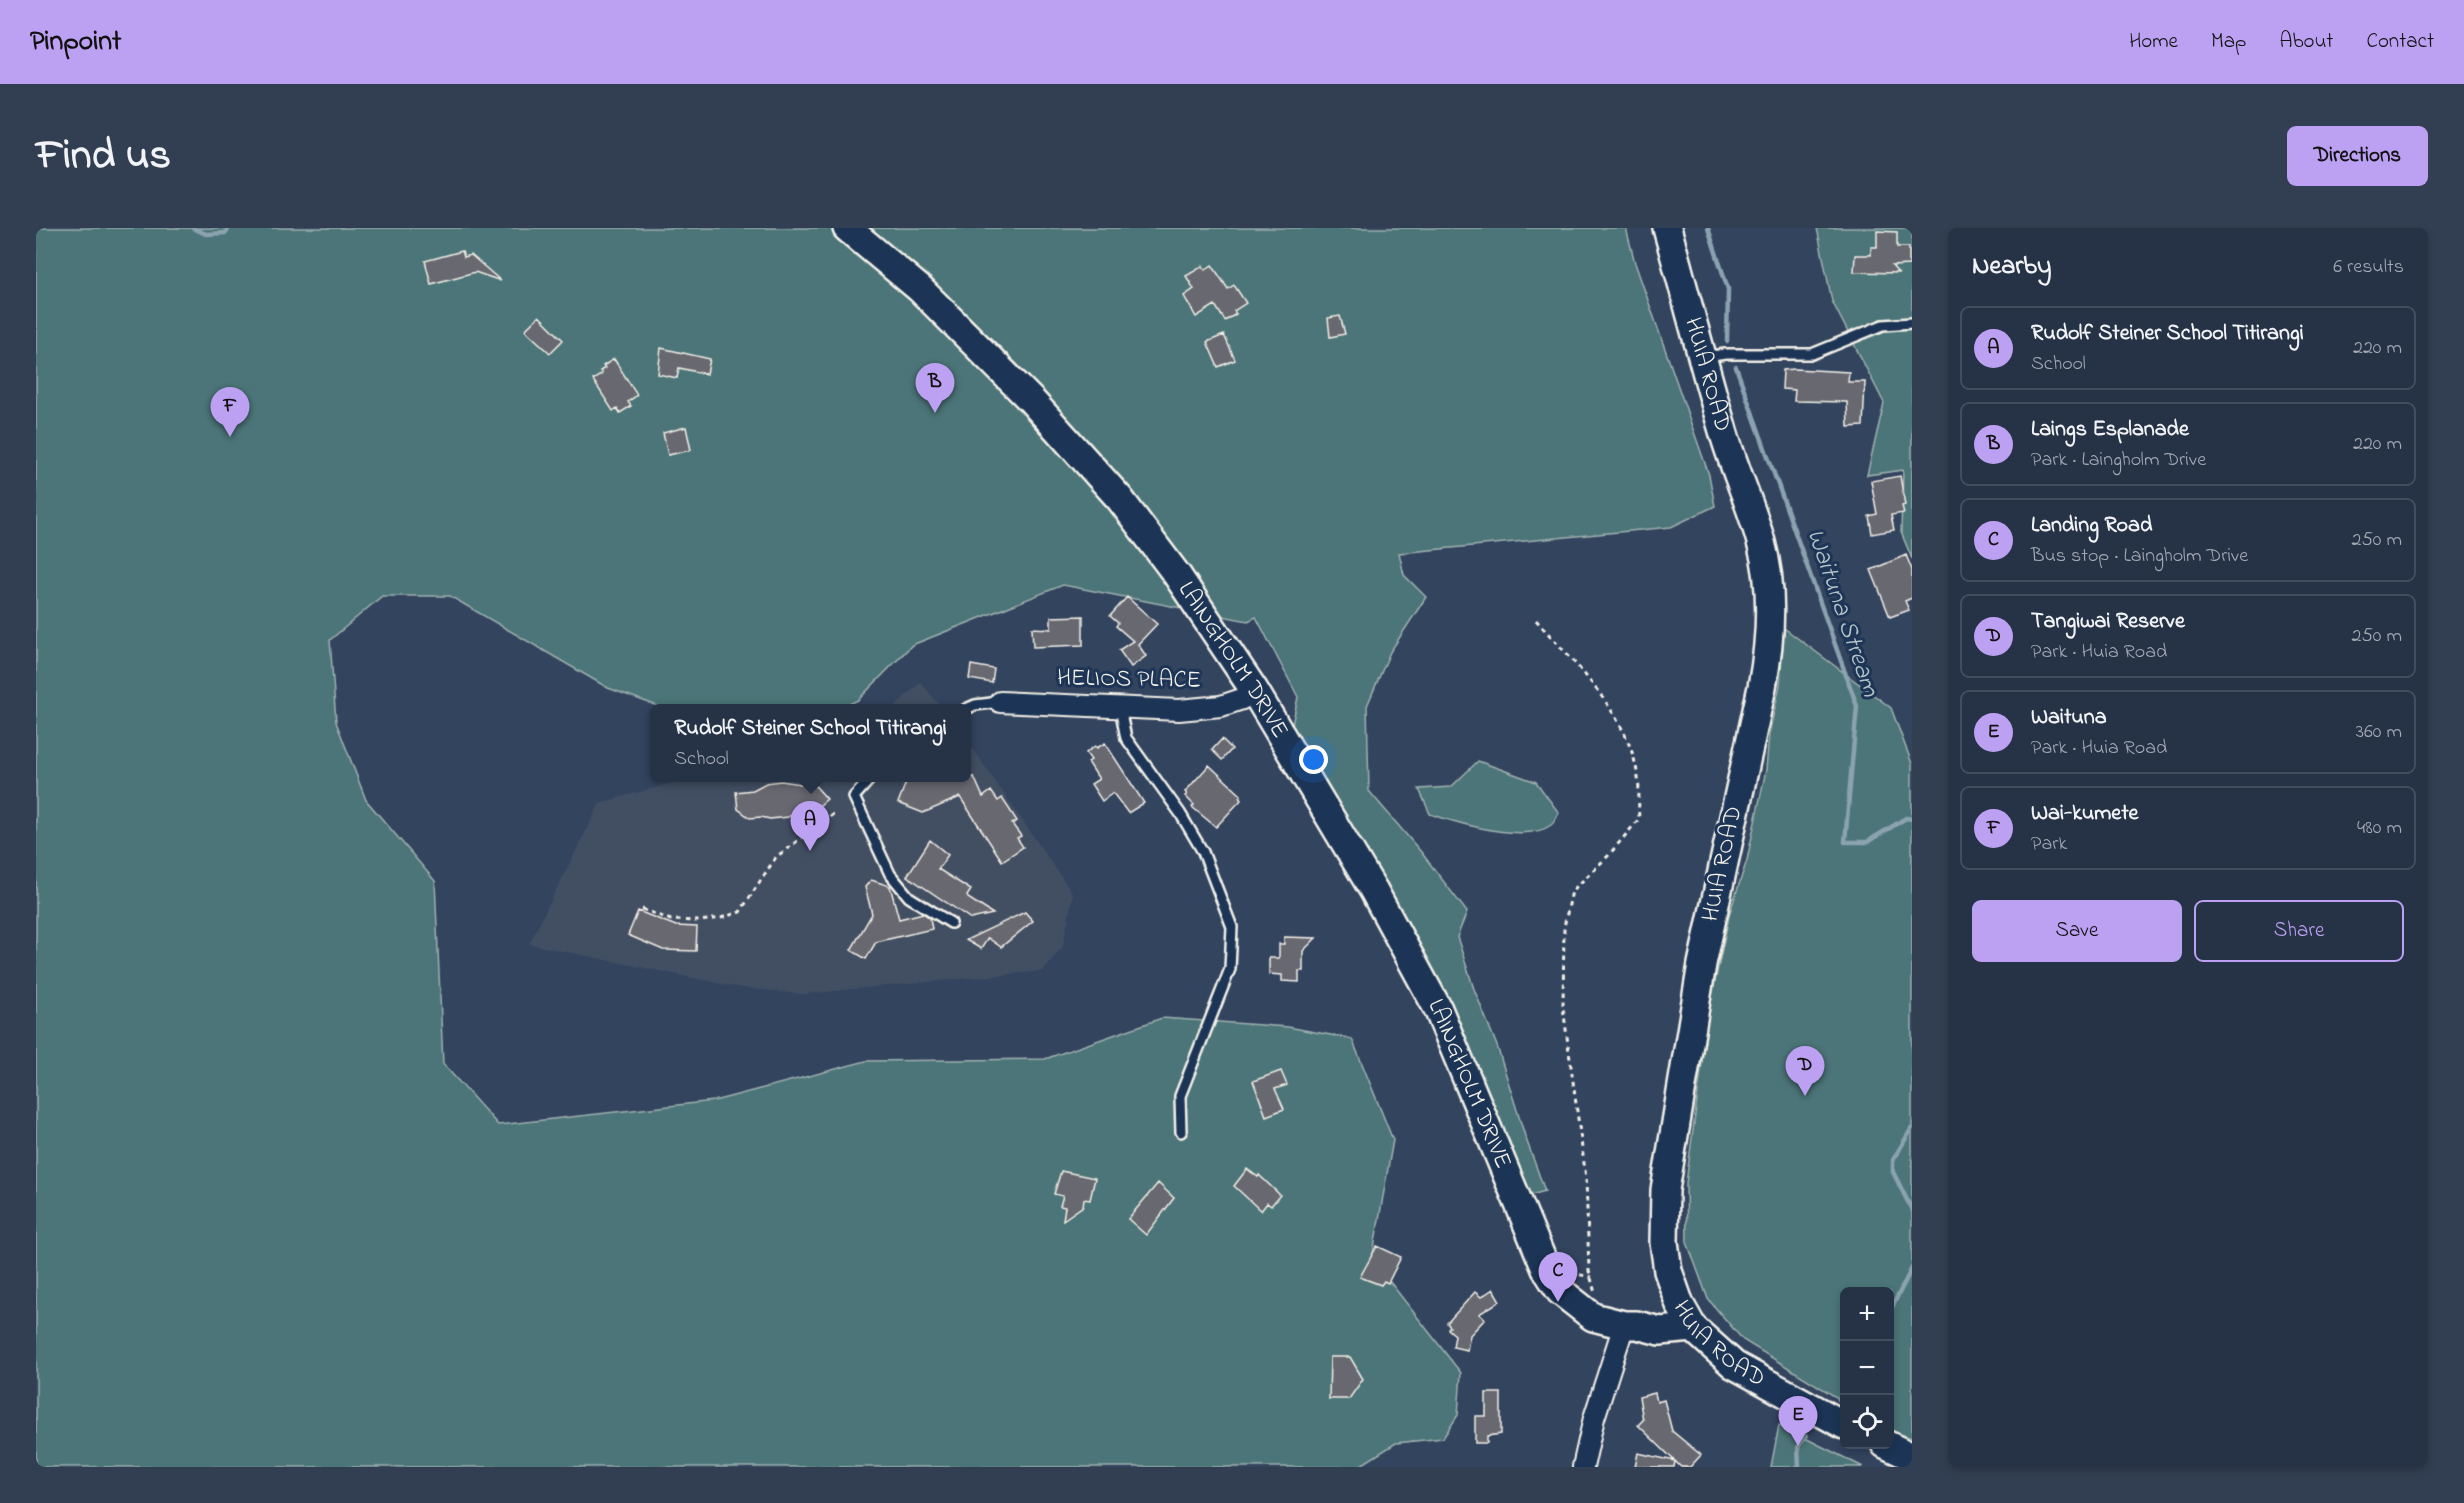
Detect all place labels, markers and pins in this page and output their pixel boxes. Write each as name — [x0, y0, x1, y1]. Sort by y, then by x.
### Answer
pin: B — [916, 364, 954, 413]
pin: F — [210, 388, 250, 437]
pin: A — [790, 802, 830, 851]
pin: D — [1786, 1046, 1824, 1096]
pin: C — [1538, 1252, 1577, 1302]
pin: E — [1778, 1396, 1818, 1446]

